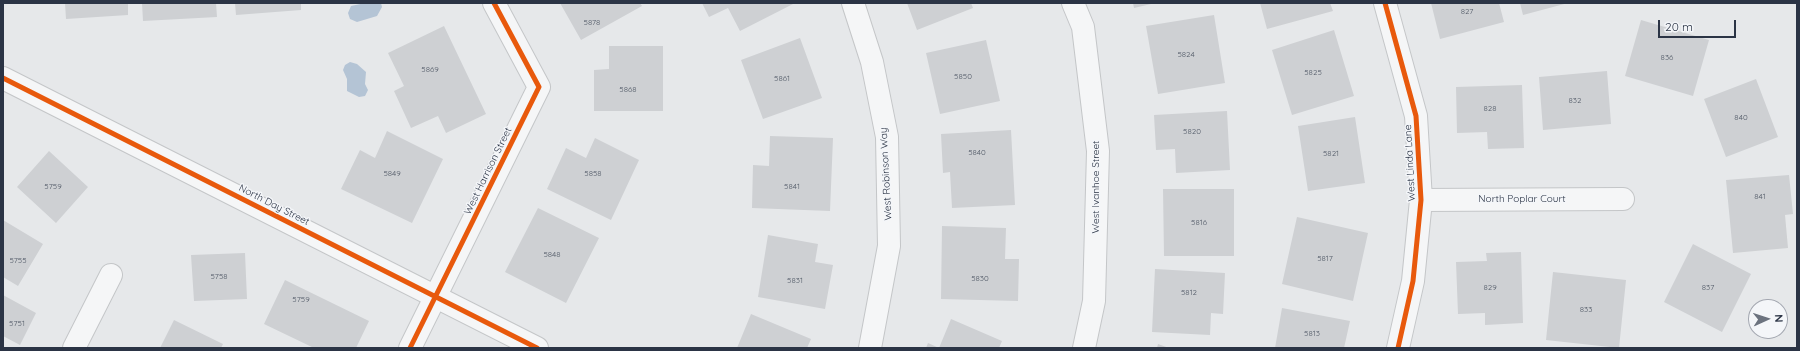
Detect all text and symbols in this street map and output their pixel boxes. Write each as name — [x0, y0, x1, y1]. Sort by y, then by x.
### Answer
house number: 827 — [1461, 7, 1473, 17]
scale bar — [1660, 12, 1738, 38]
house number: 5878 — [584, 18, 600, 28]
text: 20 m — [1665, 19, 1693, 34]
house number: 5824 — [1177, 50, 1195, 60]
house number: 836 — [1661, 53, 1673, 63]
house number: 5869 — [421, 65, 439, 75]
house number: 5825 — [1304, 68, 1322, 78]
house number: 5850 — [954, 72, 972, 82]
house number: 5861 — [774, 74, 790, 84]
house number: 5868 — [619, 85, 637, 95]
house number: 832 — [1569, 96, 1581, 106]
house number: 828 — [1483, 104, 1497, 114]
house number: 840 — [1734, 113, 1748, 123]
street label: West Linda Lane — [1402, 124, 1418, 202]
street label: West Harrison Street — [462, 125, 514, 217]
street label: West Robinson Way — [878, 127, 894, 221]
house number: 5820 — [1183, 127, 1201, 137]
street label: West Ivanhoe Street — [1090, 140, 1102, 234]
house number: 5840 — [968, 148, 986, 158]
house number: 5821 — [1323, 149, 1339, 159]
house number: 5849 — [383, 169, 401, 179]
house number: 5858 — [584, 169, 602, 179]
house number: 5759 — [44, 182, 62, 192]
street label: North Day Street — [237, 182, 311, 228]
house number: 5841 — [784, 182, 800, 192]
house number: 841 — [1754, 192, 1766, 202]
street label: North Poplar Court — [1478, 193, 1566, 205]
house number: 5816 — [1191, 218, 1207, 228]
house number: 5848 — [543, 250, 561, 260]
house number: 5817 — [1317, 254, 1333, 264]
house number: 5755 — [9, 256, 27, 266]
house number: 5758 — [210, 272, 228, 282]
house number: 5830 — [971, 274, 989, 284]
house number: 5831 — [787, 276, 803, 286]
house number: 829 — [1483, 283, 1497, 293]
house number: 837 — [1702, 283, 1714, 293]
house number: 5812 — [1181, 288, 1197, 298]
house number: 5759 — [292, 295, 310, 305]
north arrow — [1748, 299, 1788, 339]
house number: 833 — [1580, 305, 1592, 315]
text: N — [1772, 314, 1786, 323]
house number: 5751 — [9, 319, 25, 329]
house number: 5813 — [1304, 329, 1320, 339]

